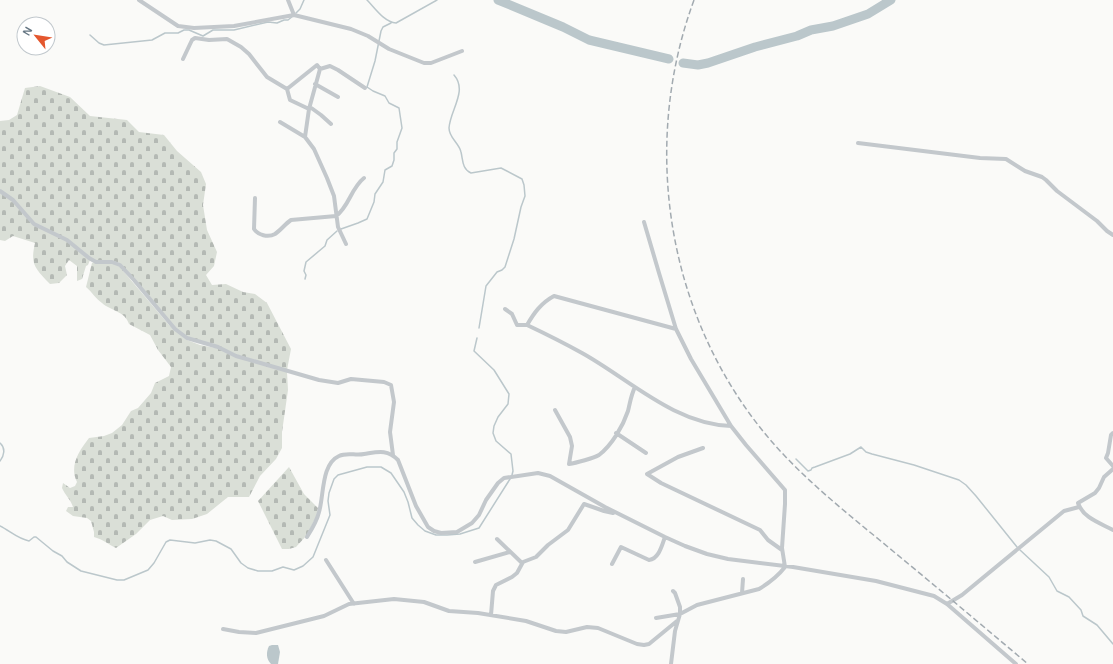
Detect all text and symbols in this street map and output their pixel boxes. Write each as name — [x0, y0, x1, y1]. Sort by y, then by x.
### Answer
north arrow — [16, 16, 56, 56]
text: N — [20, 25, 35, 37]

